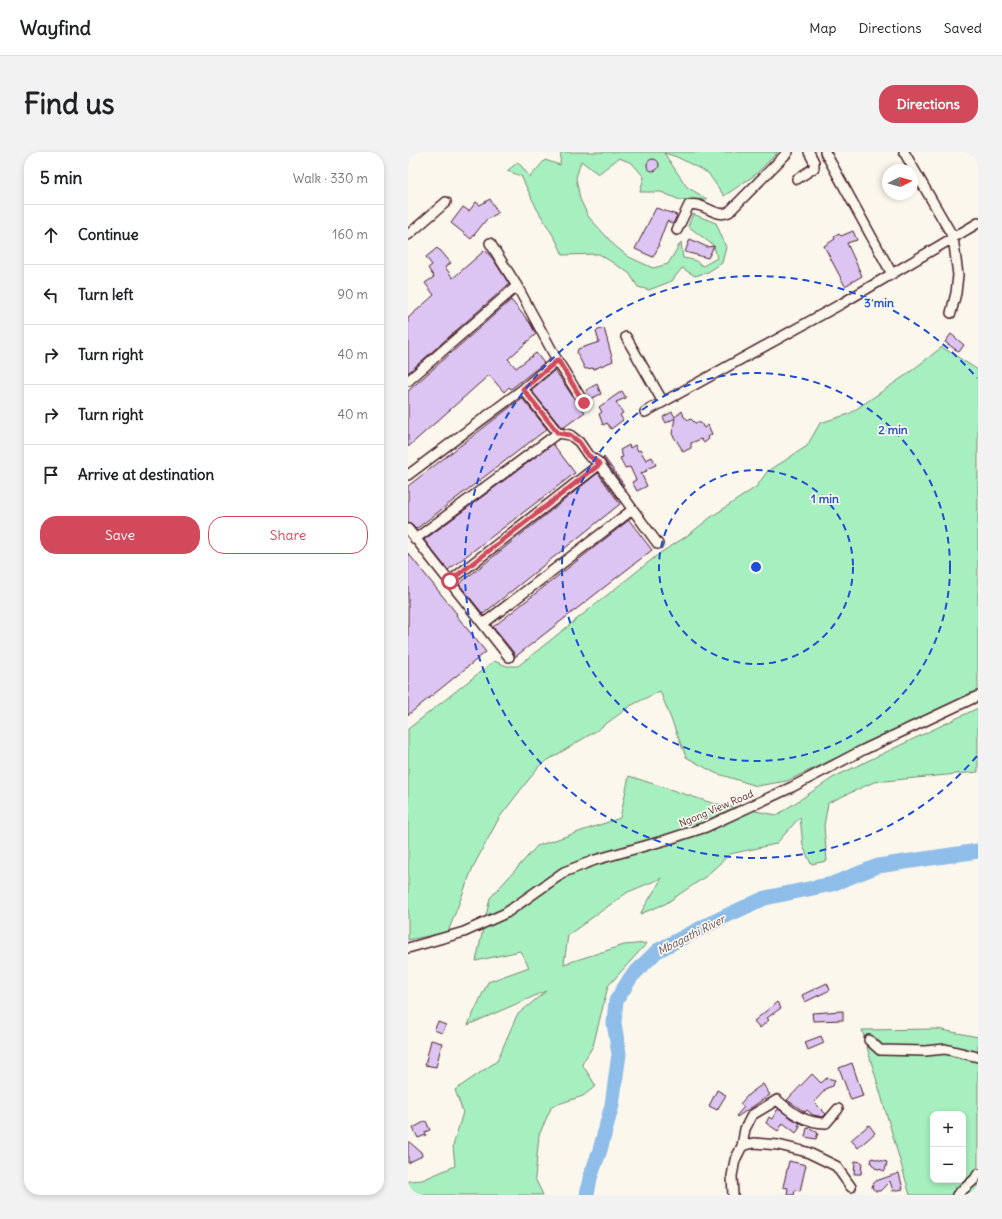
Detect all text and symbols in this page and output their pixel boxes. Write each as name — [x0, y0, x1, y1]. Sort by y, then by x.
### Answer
text: Wayfind — [20, 16, 91, 40]
text: Map — [809, 19, 836, 37]
text: Directions — [858, 19, 922, 37]
text: Saved — [944, 19, 982, 37]
button: Directions — [879, 85, 978, 123]
text: Find us — [24, 86, 115, 122]
north arrow — [882, 164, 918, 200]
text: 5 min — [40, 167, 82, 189]
text: Walk · 330 m — [293, 170, 368, 187]
icon: ahead — [40, 224, 62, 246]
text: Continue — [78, 225, 139, 244]
text: 160 m — [332, 226, 368, 243]
icon: left — [40, 284, 62, 306]
text: Turn left — [78, 285, 133, 304]
text: 90 m — [337, 286, 368, 303]
text: 3 min — [864, 295, 894, 310]
icon: right — [40, 344, 62, 366]
text: Turn right — [78, 345, 143, 364]
text: 40 m — [337, 346, 368, 363]
route end — [575, 394, 593, 412]
icon: right — [40, 404, 62, 426]
text: Turn right — [78, 405, 143, 424]
text: 40 m — [337, 406, 368, 423]
text: 2 min — [878, 422, 908, 437]
icon: arrive — [40, 464, 62, 486]
text: Arrive at destination — [78, 465, 214, 484]
text: 1 min — [811, 491, 839, 506]
button: Save — [40, 516, 200, 554]
button: Share — [208, 516, 368, 554]
centre of rings — [749, 560, 763, 574]
route start — [441, 572, 459, 590]
street label: Ngong View Road — [677, 787, 755, 830]
water label: Mbagathi River — [655, 911, 728, 958]
map controls — [930, 1111, 966, 1183]
button: + — [930, 1111, 966, 1147]
button: − — [930, 1147, 966, 1183]

